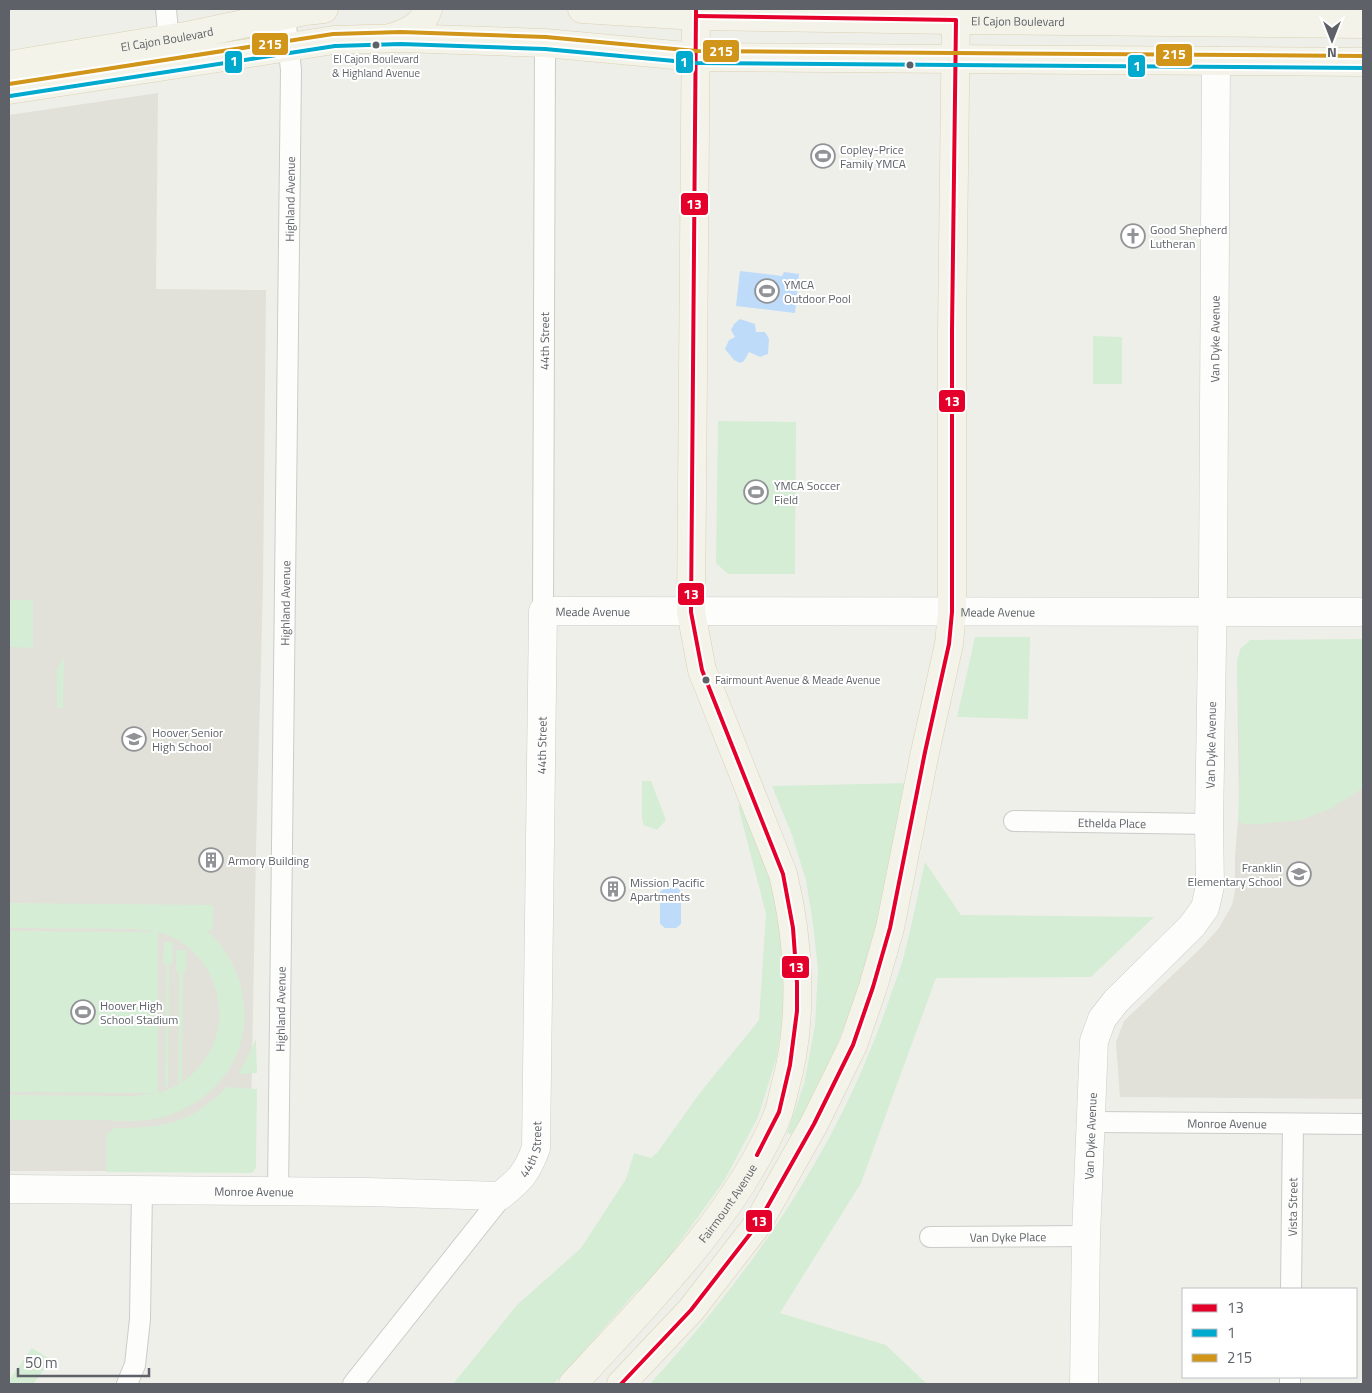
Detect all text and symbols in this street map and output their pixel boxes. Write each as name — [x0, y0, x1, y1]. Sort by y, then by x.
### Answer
street label: El Cajon Boulevard — [971, 11, 1065, 31]
north arrow — [1307, 15, 1357, 65]
street label: El Cajon Boulevard — [119, 21, 215, 56]
line badge: 215 — [251, 32, 289, 56]
text: 215 — [258, 33, 282, 54]
line badge: 215 — [702, 39, 740, 63]
marker: El Cajon Boulevard & Highland Avenue — [371, 40, 381, 50]
text: 215 — [709, 40, 733, 61]
line badge: 215 — [1155, 43, 1193, 67]
text: 215 — [1162, 43, 1186, 64]
text: N — [1327, 43, 1337, 64]
line badge: 1 — [224, 50, 243, 74]
text: 1 — [230, 50, 238, 71]
line badge: 1 — [675, 50, 694, 74]
place label: El Cajon Boulevard & Highland Avenue — [332, 51, 420, 81]
text: 1 — [680, 51, 688, 72]
line badge: 1 — [1127, 54, 1146, 78]
text: 1 — [1133, 55, 1141, 76]
unlabelled marker — [905, 60, 915, 70]
place label: Copley-Price Family YMCA — [840, 140, 906, 173]
sports icon: Copley-Price Family YMCA — [810, 143, 836, 169]
street label: Highland Avenue — [280, 156, 299, 242]
line badge: 13 — [680, 192, 709, 216]
text: 13 — [686, 193, 702, 214]
place label: Good Shepherd Lutheran — [1150, 220, 1227, 253]
church icon: Good Shepherd Lutheran — [1120, 223, 1146, 249]
place label: YMCA Outdoor Pool — [784, 275, 851, 308]
sports icon: YMCA Outdoor Pool — [754, 278, 780, 304]
street label: Van Dyke Avenue — [1205, 295, 1224, 383]
street label: 44th Street — [534, 311, 554, 370]
line badge: 13 — [938, 389, 966, 413]
text: 13 — [944, 390, 960, 411]
place label: YMCA Soccer Field — [774, 476, 840, 509]
sports icon: YMCA Soccer Field — [743, 479, 769, 505]
street label: Highland Avenue — [275, 560, 295, 646]
line badge: 13 — [677, 582, 705, 606]
text: 13 — [683, 583, 699, 604]
street label: Meade Avenue — [555, 602, 630, 621]
street label: Meade Avenue — [960, 602, 1035, 621]
place label: Fairmount Avenue & Meade Avenue — [715, 672, 881, 688]
marker: Fairmount Avenue & Meade Avenue — [701, 675, 711, 685]
street label: Van Dyke Avenue — [1200, 701, 1221, 789]
street label: 44th Street — [531, 715, 551, 774]
place label: Hoover Senior High School — [152, 723, 223, 756]
school or university icon: Hoover Senior High School — [121, 726, 147, 752]
street label: Ethelda Place — [1078, 812, 1146, 833]
building icon: Armory Building — [198, 847, 224, 873]
place label: Armory Building — [228, 851, 309, 870]
place label: Franklin Elementary School — [1188, 858, 1282, 891]
school or university icon: Franklin Elementary School — [1286, 861, 1312, 887]
place label: Mission Pacific Apartments — [630, 873, 705, 906]
building icon: Mission Pacific Apartments — [600, 876, 626, 902]
line badge: 13 — [781, 955, 810, 979]
text: 13 — [788, 956, 804, 977]
street label: Highland Avenue — [270, 966, 290, 1052]
place label: Hoover High School Stadium — [100, 996, 178, 1029]
sports icon: Hoover High School Stadium — [70, 999, 96, 1025]
street label: Van Dyke Avenue — [1079, 1092, 1101, 1180]
street label: Monroe Avenue — [1187, 1113, 1267, 1133]
street label: 44th Street — [514, 1120, 546, 1181]
street label: Fairmount Avenue — [693, 1160, 761, 1247]
street label: Vista Street — [1282, 1177, 1302, 1237]
street label: Monroe Avenue — [214, 1181, 294, 1201]
line badge: 13 — [745, 1209, 773, 1233]
text: 13 — [751, 1210, 767, 1231]
street label: Van Dyke Place — [970, 1227, 1046, 1246]
legend — [1182, 1288, 1357, 1378]
text: 13 — [1227, 1296, 1244, 1319]
text: 1 — [1227, 1321, 1235, 1344]
scale bar — [18, 1346, 149, 1378]
text: 215 — [1227, 1346, 1252, 1369]
text: 50 m — [25, 1351, 58, 1374]

